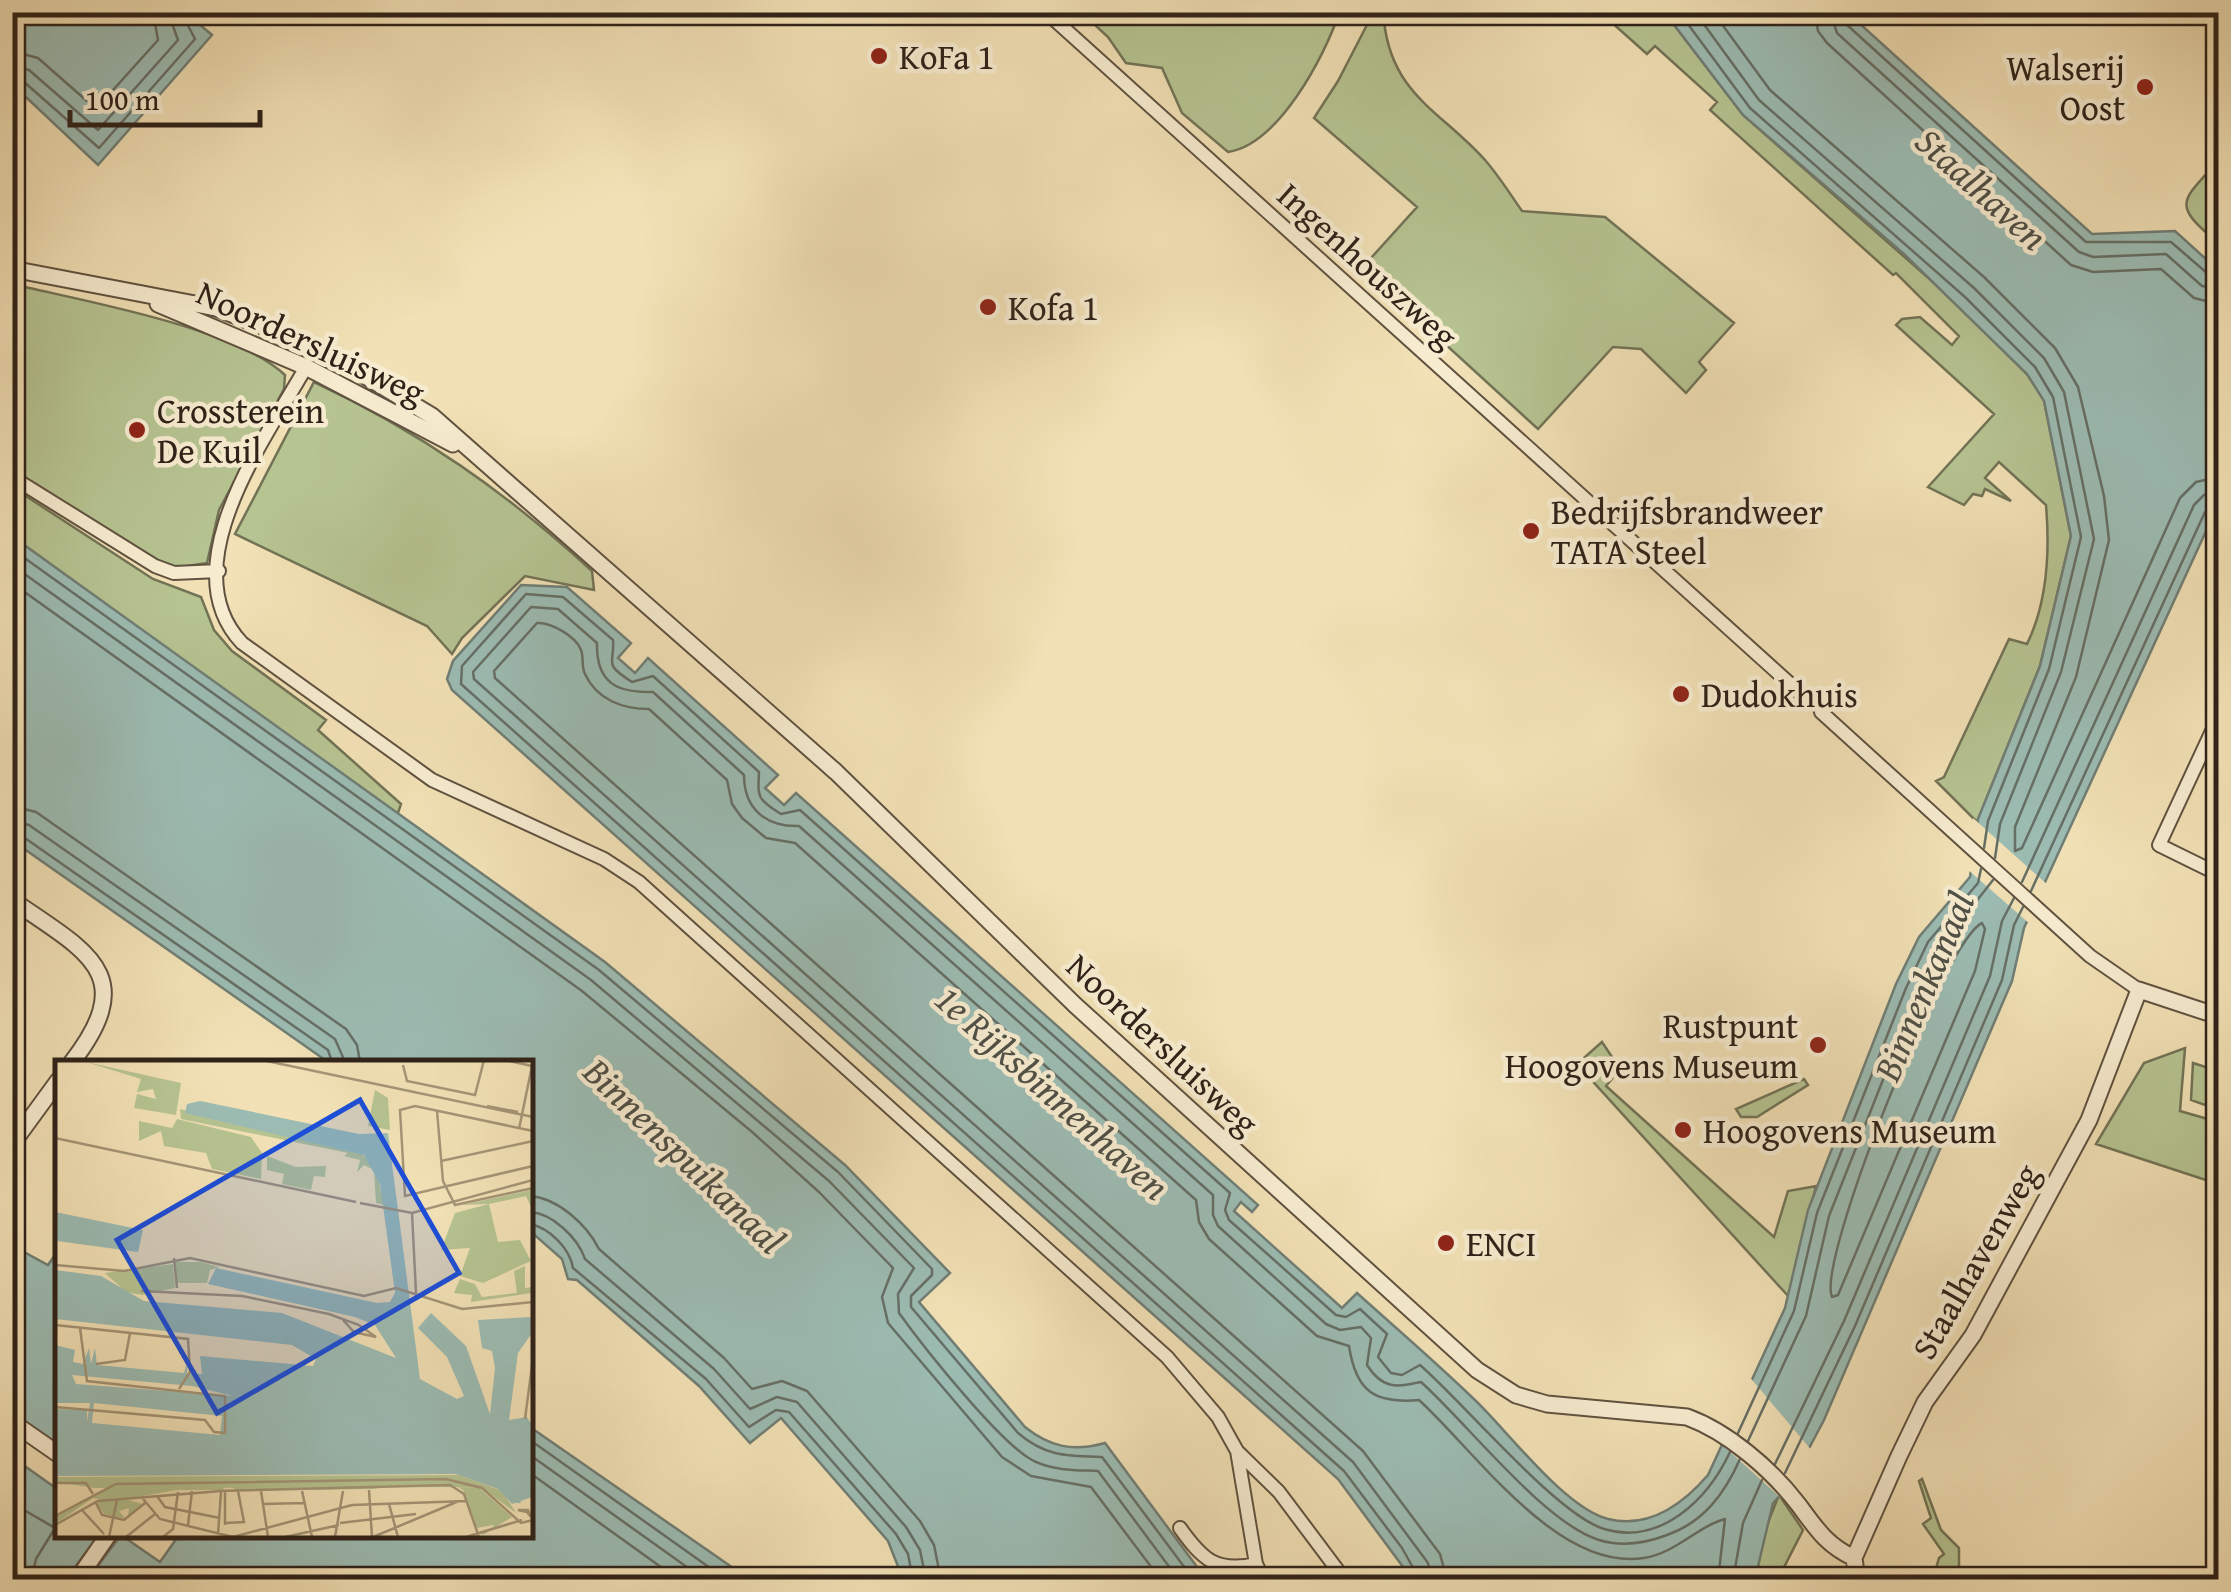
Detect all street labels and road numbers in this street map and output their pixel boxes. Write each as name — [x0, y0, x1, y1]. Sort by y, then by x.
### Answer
street label: Ingenhouszweg — [1266, 170, 1470, 360]
street label: Noordersluisweg — [188, 267, 434, 417]
street label: Noordersluisweg — [1055, 941, 1271, 1147]
street label: Staalhavenweg — [1898, 1153, 2052, 1368]

